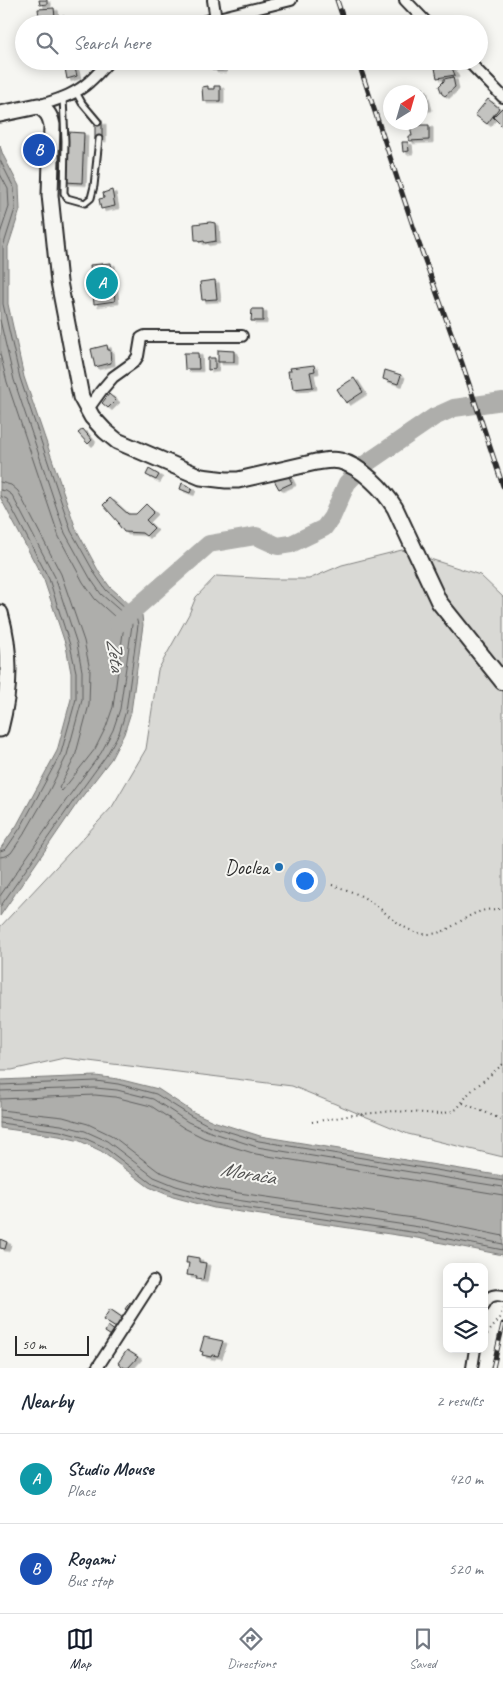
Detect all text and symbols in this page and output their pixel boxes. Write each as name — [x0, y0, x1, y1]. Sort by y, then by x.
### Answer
search box — [15, 15, 488, 70]
icon: search — [33, 29, 61, 57]
text: Search here — [73, 31, 150, 55]
north arrow — [383, 85, 428, 130]
pin: B — [23, 131, 55, 169]
pin: A — [86, 264, 118, 302]
water label: Zeta — [101, 637, 131, 675]
place label: Doclea — [225, 855, 271, 880]
marker: Doclea — [273, 861, 285, 873]
your location — [292, 868, 318, 894]
water label: Morača — [219, 1155, 279, 1191]
map controls — [443, 1263, 488, 1353]
button: locate — [443, 1263, 488, 1308]
button: layers — [443, 1308, 488, 1353]
scale bar — [15, 1333, 89, 1356]
text: 50 m — [22, 1336, 46, 1353]
text: Nearby — [20, 1388, 73, 1414]
text: 2 results — [436, 1391, 483, 1411]
text: Studio Mouse — [67, 1457, 154, 1481]
text: A — [32, 1469, 40, 1489]
text: 420 m — [449, 1469, 483, 1489]
text: Place — [67, 1481, 95, 1501]
text: Rogami — [67, 1547, 114, 1571]
text: B — [32, 1559, 40, 1579]
text: 520 m — [449, 1559, 483, 1579]
text: Bus stop — [67, 1571, 113, 1591]
tab: Map — [66, 1625, 94, 1672]
tab: Directions — [227, 1625, 276, 1672]
tab: Saved — [409, 1625, 437, 1672]

